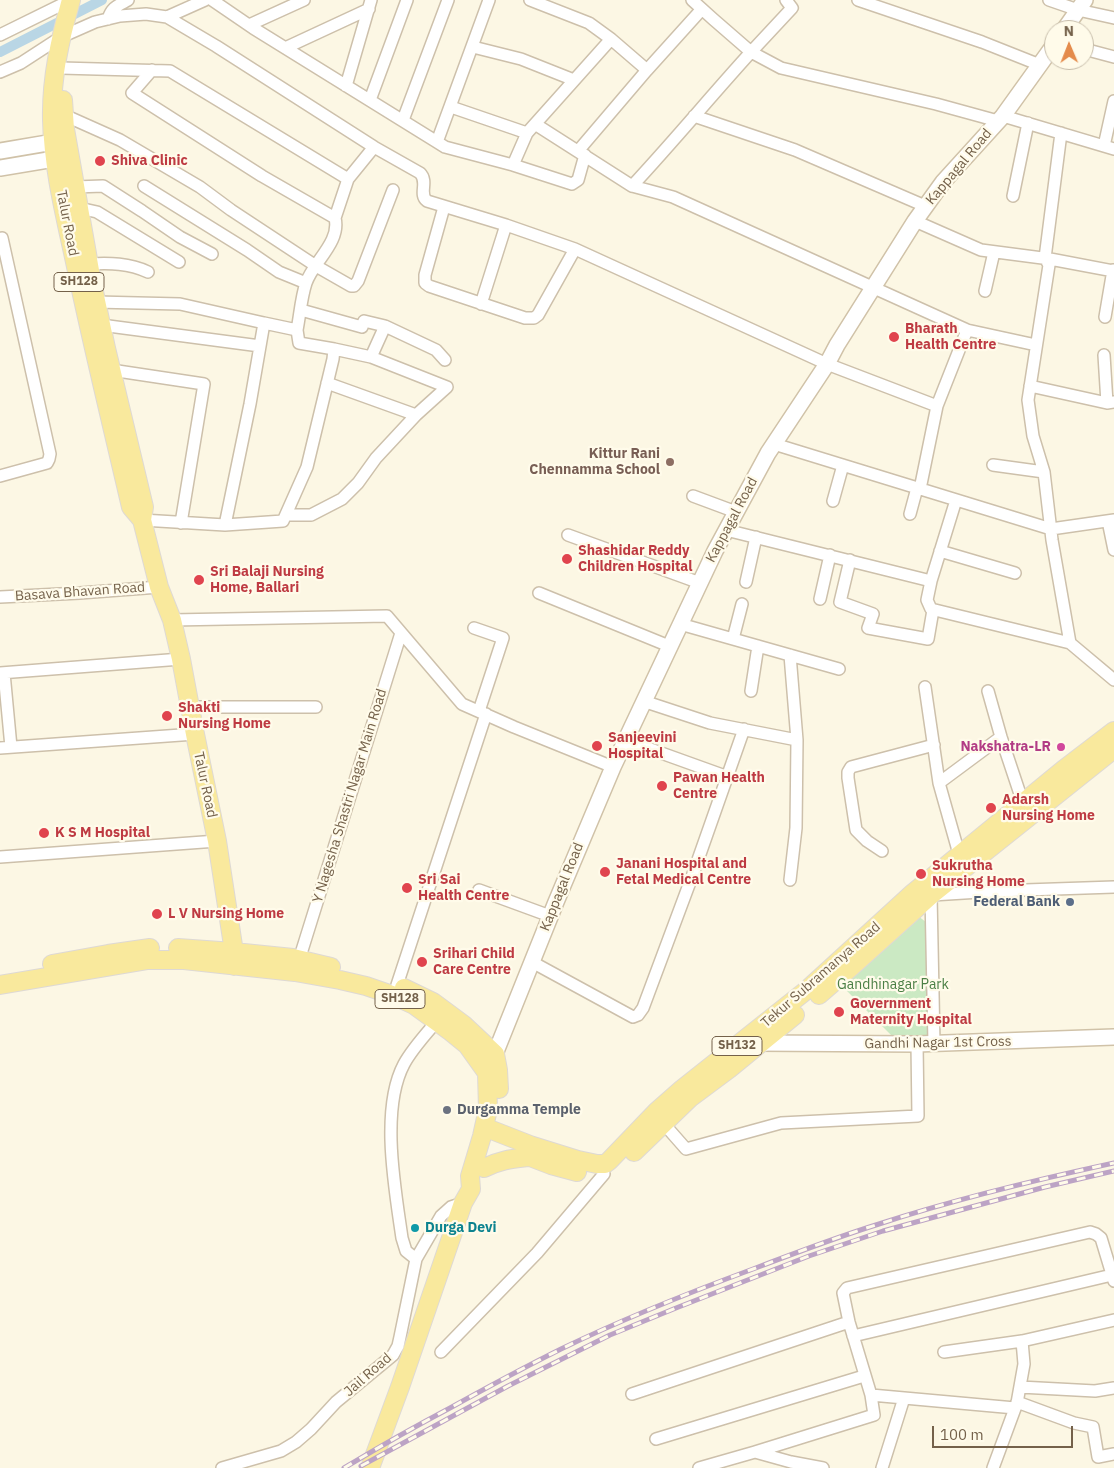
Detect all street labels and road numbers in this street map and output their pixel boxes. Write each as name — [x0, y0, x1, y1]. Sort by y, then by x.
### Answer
street label: Kappagal Road — [922, 126, 996, 208]
street label: Talur Road — [52, 189, 82, 257]
road number: SH128 — [54, 272, 104, 292]
street label: Kappagal Road — [703, 475, 761, 565]
street label: Basava Bhavan Road — [14, 579, 146, 605]
street label: Y Nagesha Shastri Nagar Main Road — [309, 687, 391, 905]
street label: Talur Road — [190, 751, 220, 819]
street label: Kappagal Road — [537, 840, 587, 934]
street label: Tekur Subramanya Road — [758, 919, 884, 1031]
road number: SH128 — [375, 990, 425, 1009]
street label: Gandhi Nagar 1st Cross — [864, 1033, 1012, 1053]
road number: SH132 — [712, 1036, 762, 1056]
street label: Jail Road — [341, 1350, 395, 1400]

